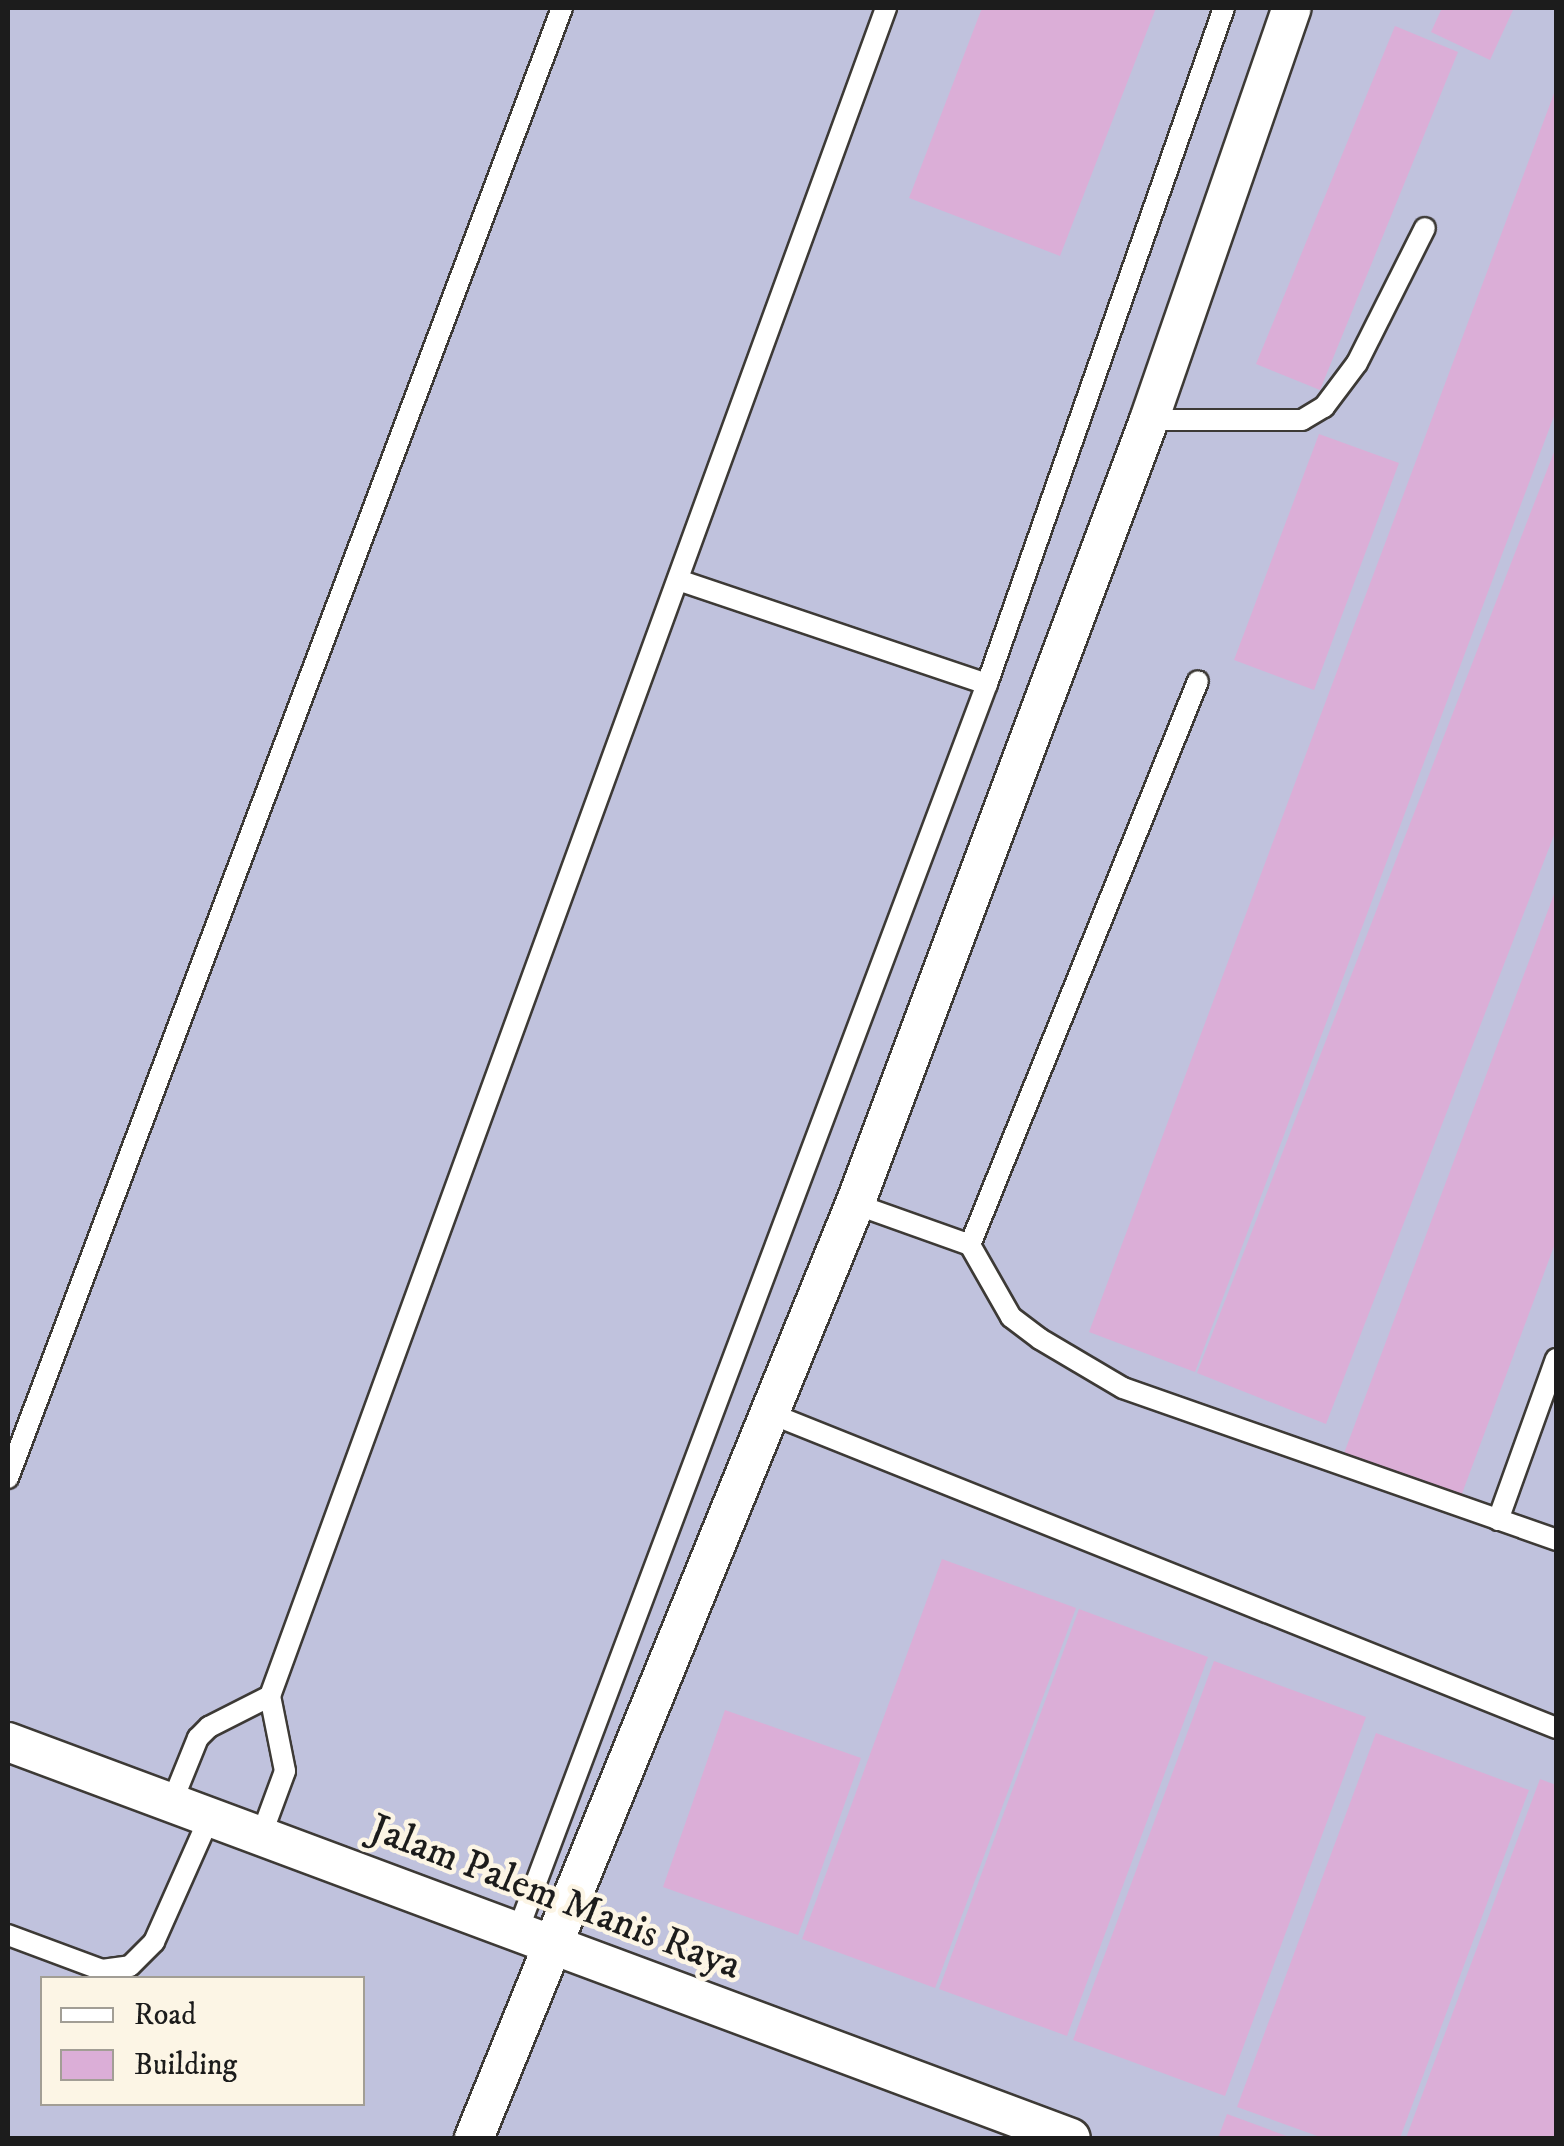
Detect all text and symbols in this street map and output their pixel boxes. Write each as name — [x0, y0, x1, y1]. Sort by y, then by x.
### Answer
street label: Jalam Palem Manis Raya — [363, 1805, 747, 1991]
legend — [40, 1976, 365, 2106]
text: Road — [134, 1997, 196, 2034]
text: Building — [134, 2047, 237, 2084]

